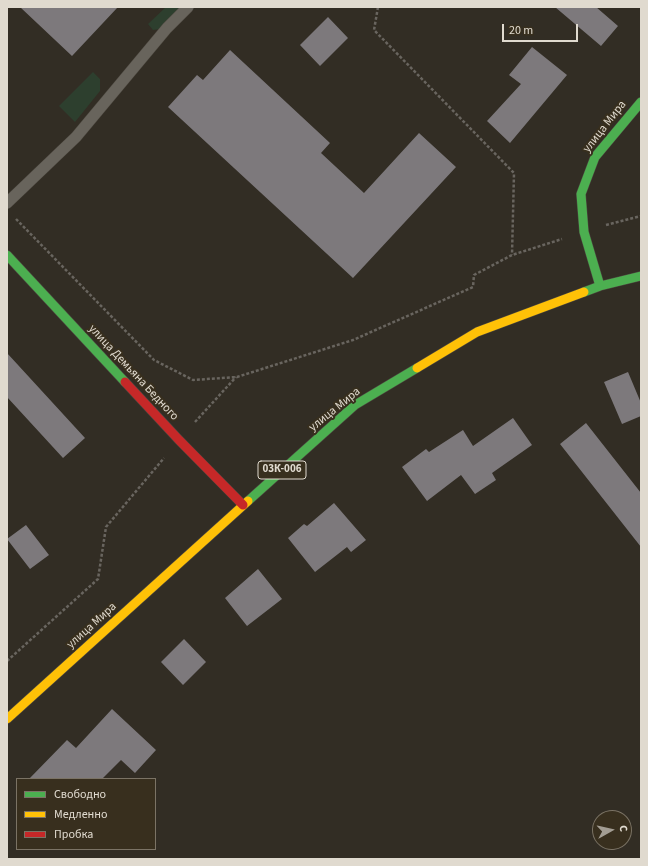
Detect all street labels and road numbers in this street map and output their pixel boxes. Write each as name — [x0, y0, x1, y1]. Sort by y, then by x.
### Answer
street label: улица Мира — [580, 98, 630, 156]
street label: улица Демьяна Бедного — [85, 322, 181, 424]
street label: улица Мира — [306, 385, 364, 435]
road number: 03К-006 — [258, 461, 306, 479]
street label: улица Мира — [64, 600, 120, 652]

